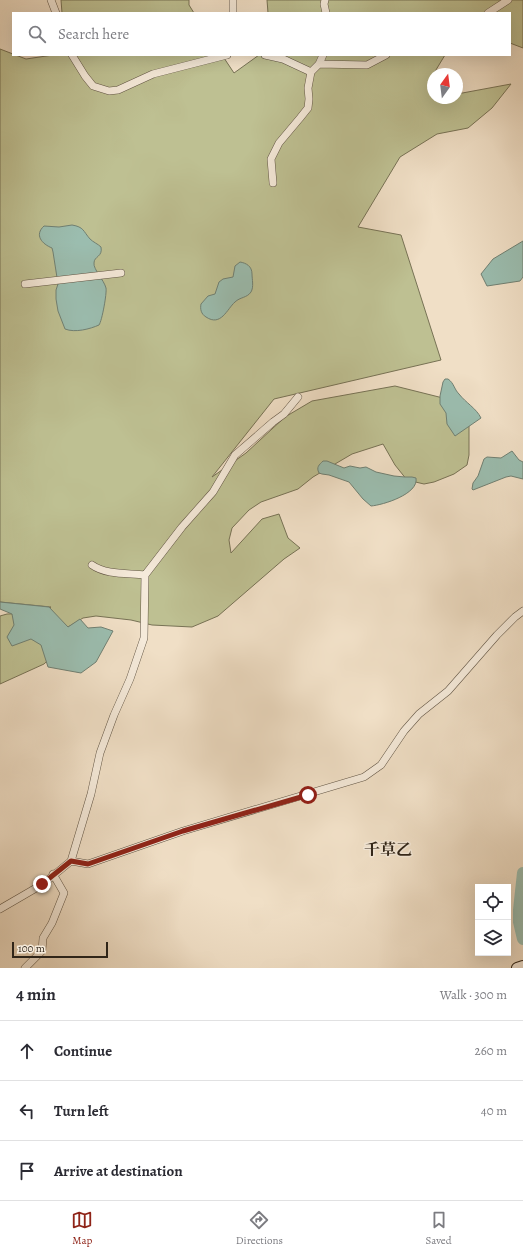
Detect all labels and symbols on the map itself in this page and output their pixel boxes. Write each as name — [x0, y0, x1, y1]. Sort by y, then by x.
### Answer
north arrow — [427, 68, 463, 104]
route start — [299, 786, 317, 804]
district label: 千草乙 — [364, 839, 412, 861]
route end — [33, 875, 51, 893]
scale bar — [12, 940, 108, 959]

